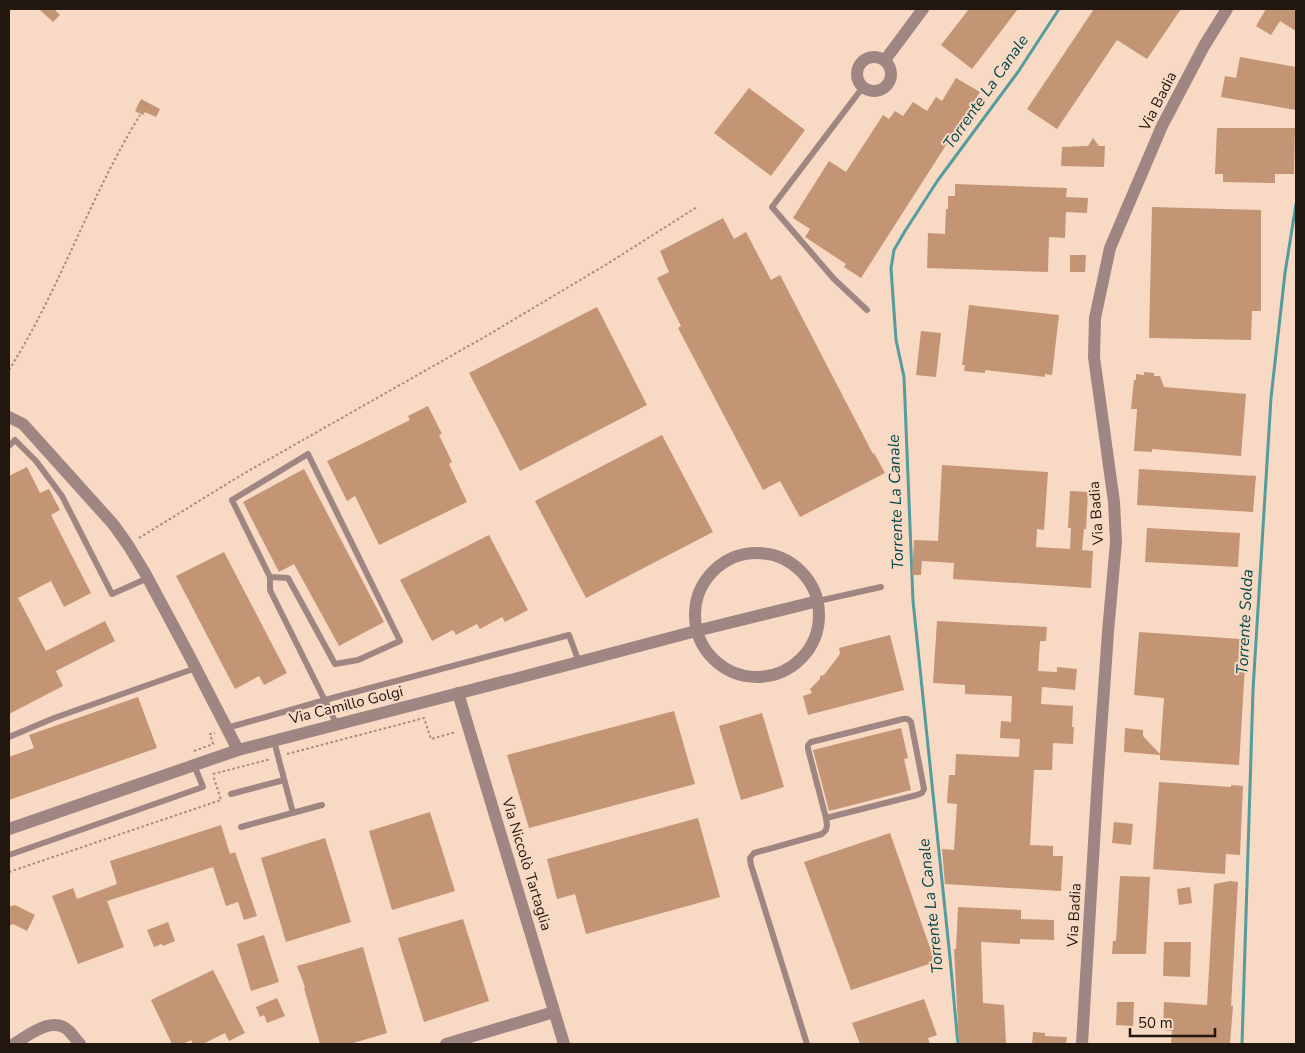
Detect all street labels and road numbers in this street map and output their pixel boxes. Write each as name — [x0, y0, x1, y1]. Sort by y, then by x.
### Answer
street label: Via Badia — [1134, 68, 1181, 135]
street label: Via Badia — [1084, 480, 1108, 547]
street label: Via Camillo Golgi — [286, 681, 405, 729]
street label: Via Niccolò Tartaglia — [497, 794, 557, 933]
street label: Via Badia — [1062, 883, 1086, 948]

